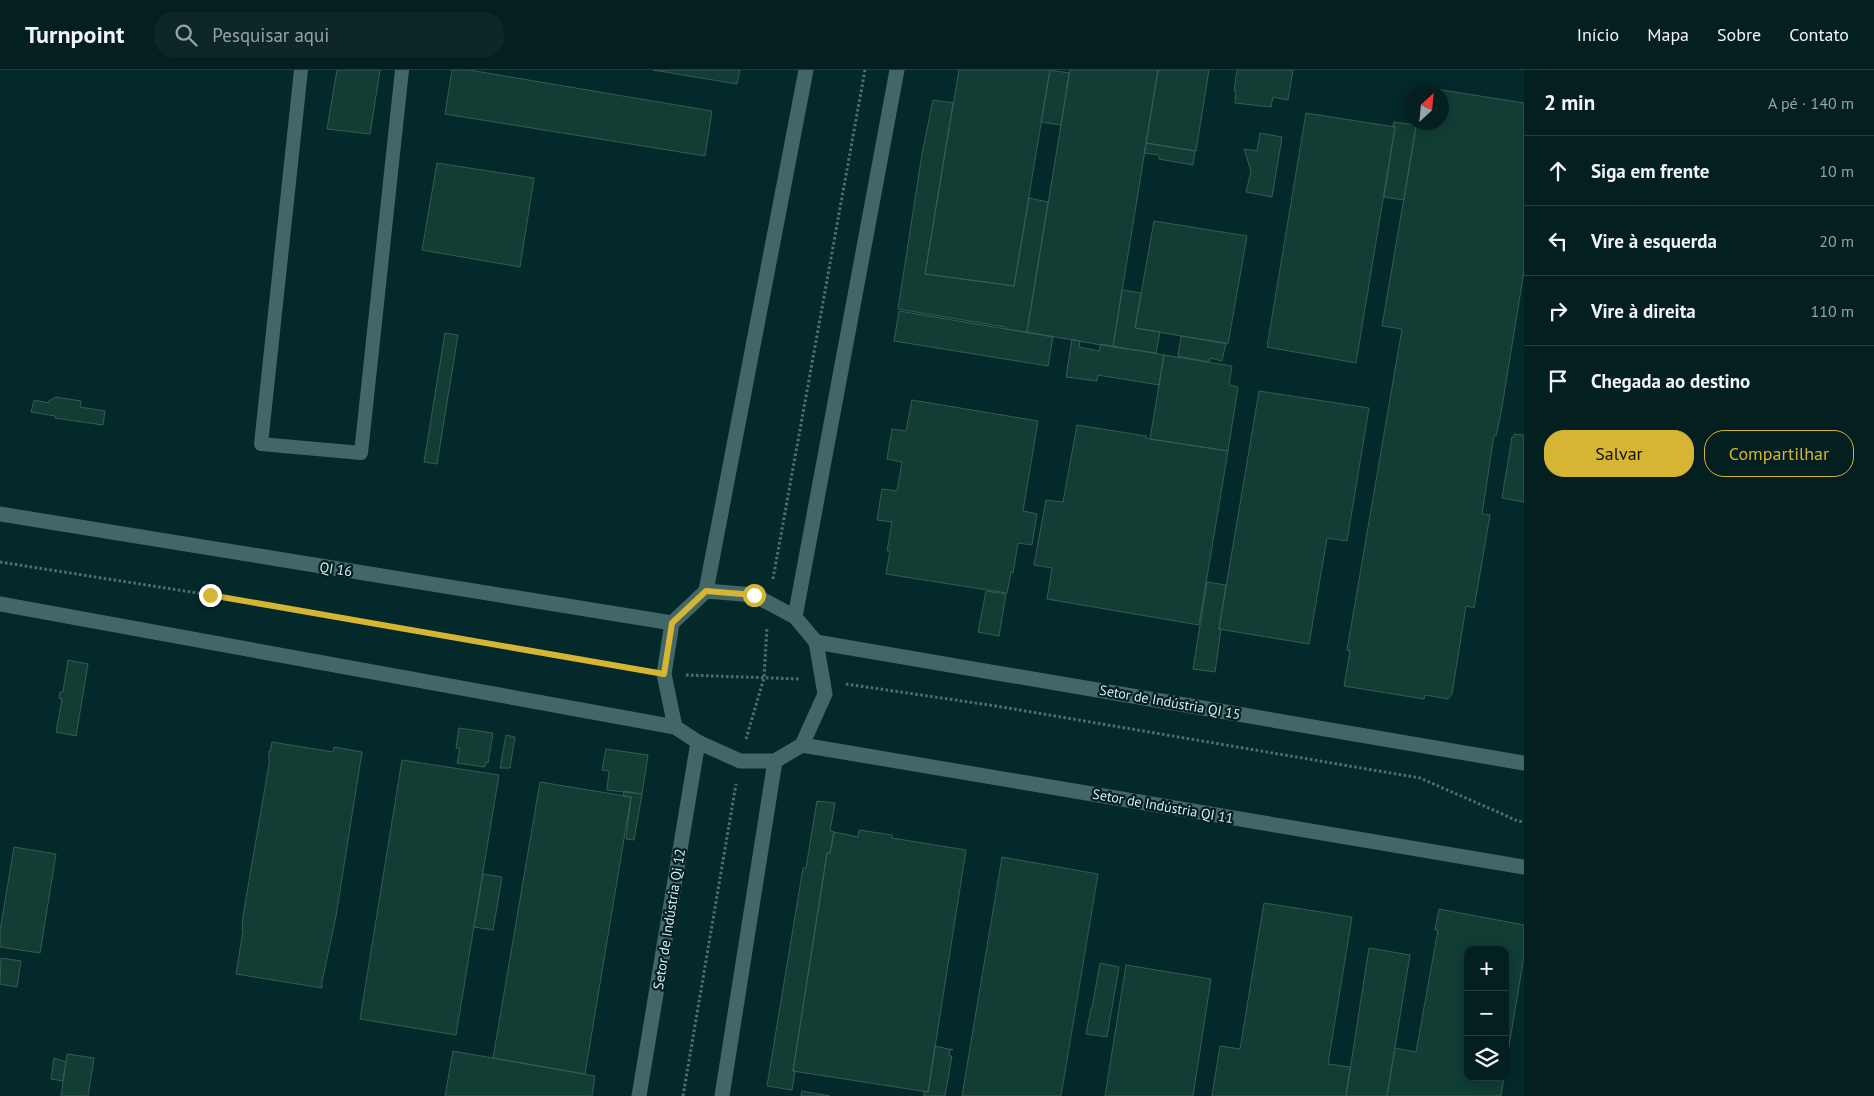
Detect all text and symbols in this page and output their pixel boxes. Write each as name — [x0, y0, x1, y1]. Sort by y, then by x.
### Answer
search box — [154, 12, 504, 57]
text: Turnpoint — [25, 19, 124, 50]
icon: search — [172, 21, 200, 49]
text: Pesquisar aqui — [212, 23, 329, 47]
text: Início — [1577, 23, 1619, 46]
text: Mapa — [1647, 23, 1689, 46]
text: Sobre — [1717, 23, 1761, 46]
text: Contato — [1789, 23, 1849, 46]
north arrow — [1404, 85, 1449, 130]
text: 2 min — [1544, 89, 1595, 116]
text: A pé · 140 m — [1768, 93, 1854, 113]
icon: ahead — [1544, 157, 1572, 185]
text: Siga em frente — [1591, 159, 1709, 183]
text: 10 m — [1819, 161, 1854, 181]
icon: left — [1544, 227, 1572, 255]
text: Vire à esquerda — [1591, 229, 1717, 253]
text: 20 m — [1819, 231, 1854, 251]
icon: right — [1544, 297, 1572, 325]
text: Vire à direita — [1591, 299, 1696, 323]
text: 110 m — [1811, 301, 1854, 321]
icon: arrive — [1544, 367, 1572, 395]
text: Chegada ao destino — [1591, 369, 1750, 393]
button: Salvar — [1544, 430, 1694, 477]
button: Compartilhar — [1704, 430, 1854, 477]
street label: QI 16 — [318, 558, 354, 580]
route end — [199, 584, 222, 607]
route start — [743, 584, 766, 607]
street label: Setor de Indústria QI 15 — [1098, 681, 1242, 723]
street label: Setor de Indústria QI 11 — [1091, 785, 1235, 827]
street label: Setor de Indústria Qi 12 — [649, 847, 689, 991]
map controls — [1464, 946, 1509, 1081]
button: + — [1464, 946, 1509, 991]
button: − — [1464, 991, 1509, 1036]
button: layers — [1464, 1036, 1509, 1081]

